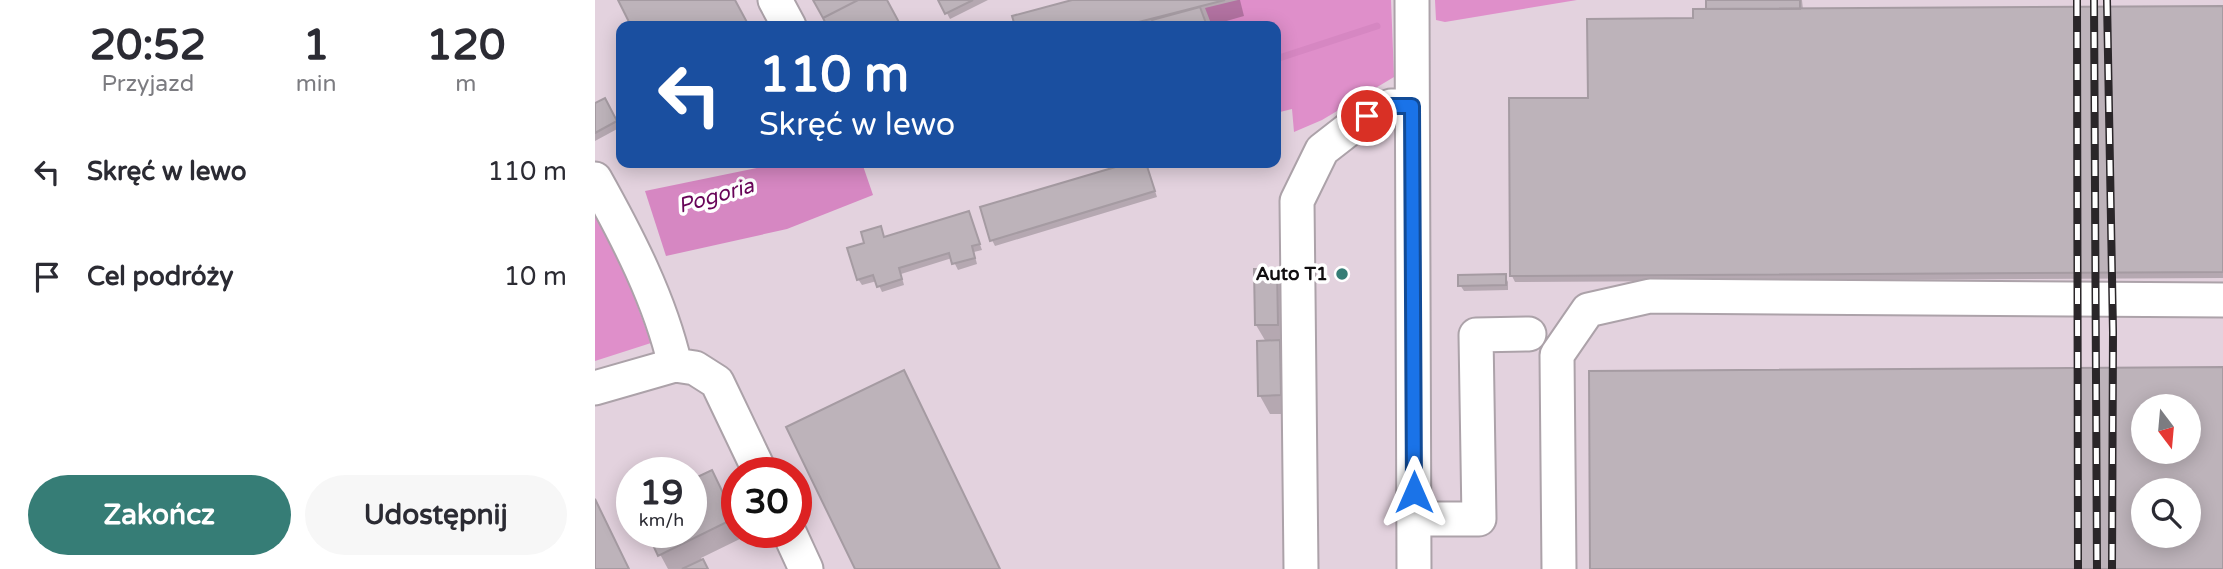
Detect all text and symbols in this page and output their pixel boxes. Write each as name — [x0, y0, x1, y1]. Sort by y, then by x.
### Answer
text: 20:52 — [90, 20, 206, 71]
text: 1 — [303, 20, 329, 71]
text: 120 — [426, 20, 505, 71]
text: 110 m — [759, 46, 909, 105]
icon: left — [644, 49, 735, 140]
text: Przyjazd — [102, 70, 194, 98]
text: min — [296, 70, 337, 98]
text: m — [455, 70, 476, 98]
pin — [1337, 86, 1397, 146]
icon: arrive — [1348, 97, 1386, 135]
text: Skręć w lewo — [759, 106, 955, 144]
icon: left — [28, 153, 66, 191]
text: Skręć w lewo — [87, 156, 247, 187]
text: 110 m — [487, 156, 567, 187]
water label: Pogoria — [675, 173, 758, 219]
icon: arrive — [28, 258, 66, 296]
text: Cel podróży — [87, 261, 234, 292]
text: 10 m — [504, 261, 567, 292]
place label: Auto T1 — [1255, 263, 1328, 285]
marker: Auto T1 — [1334, 266, 1350, 282]
north arrow — [2131, 394, 2201, 464]
map controls — [2131, 394, 2201, 548]
position arrow — [1377, 455, 1451, 529]
speed limit sign: 30 — [721, 457, 812, 548]
text: 19 — [640, 472, 683, 514]
button: Zakończ — [28, 475, 291, 555]
button: Udostępnij — [305, 475, 567, 555]
button: search — [2131, 478, 2201, 548]
text: km/h — [639, 509, 684, 531]

